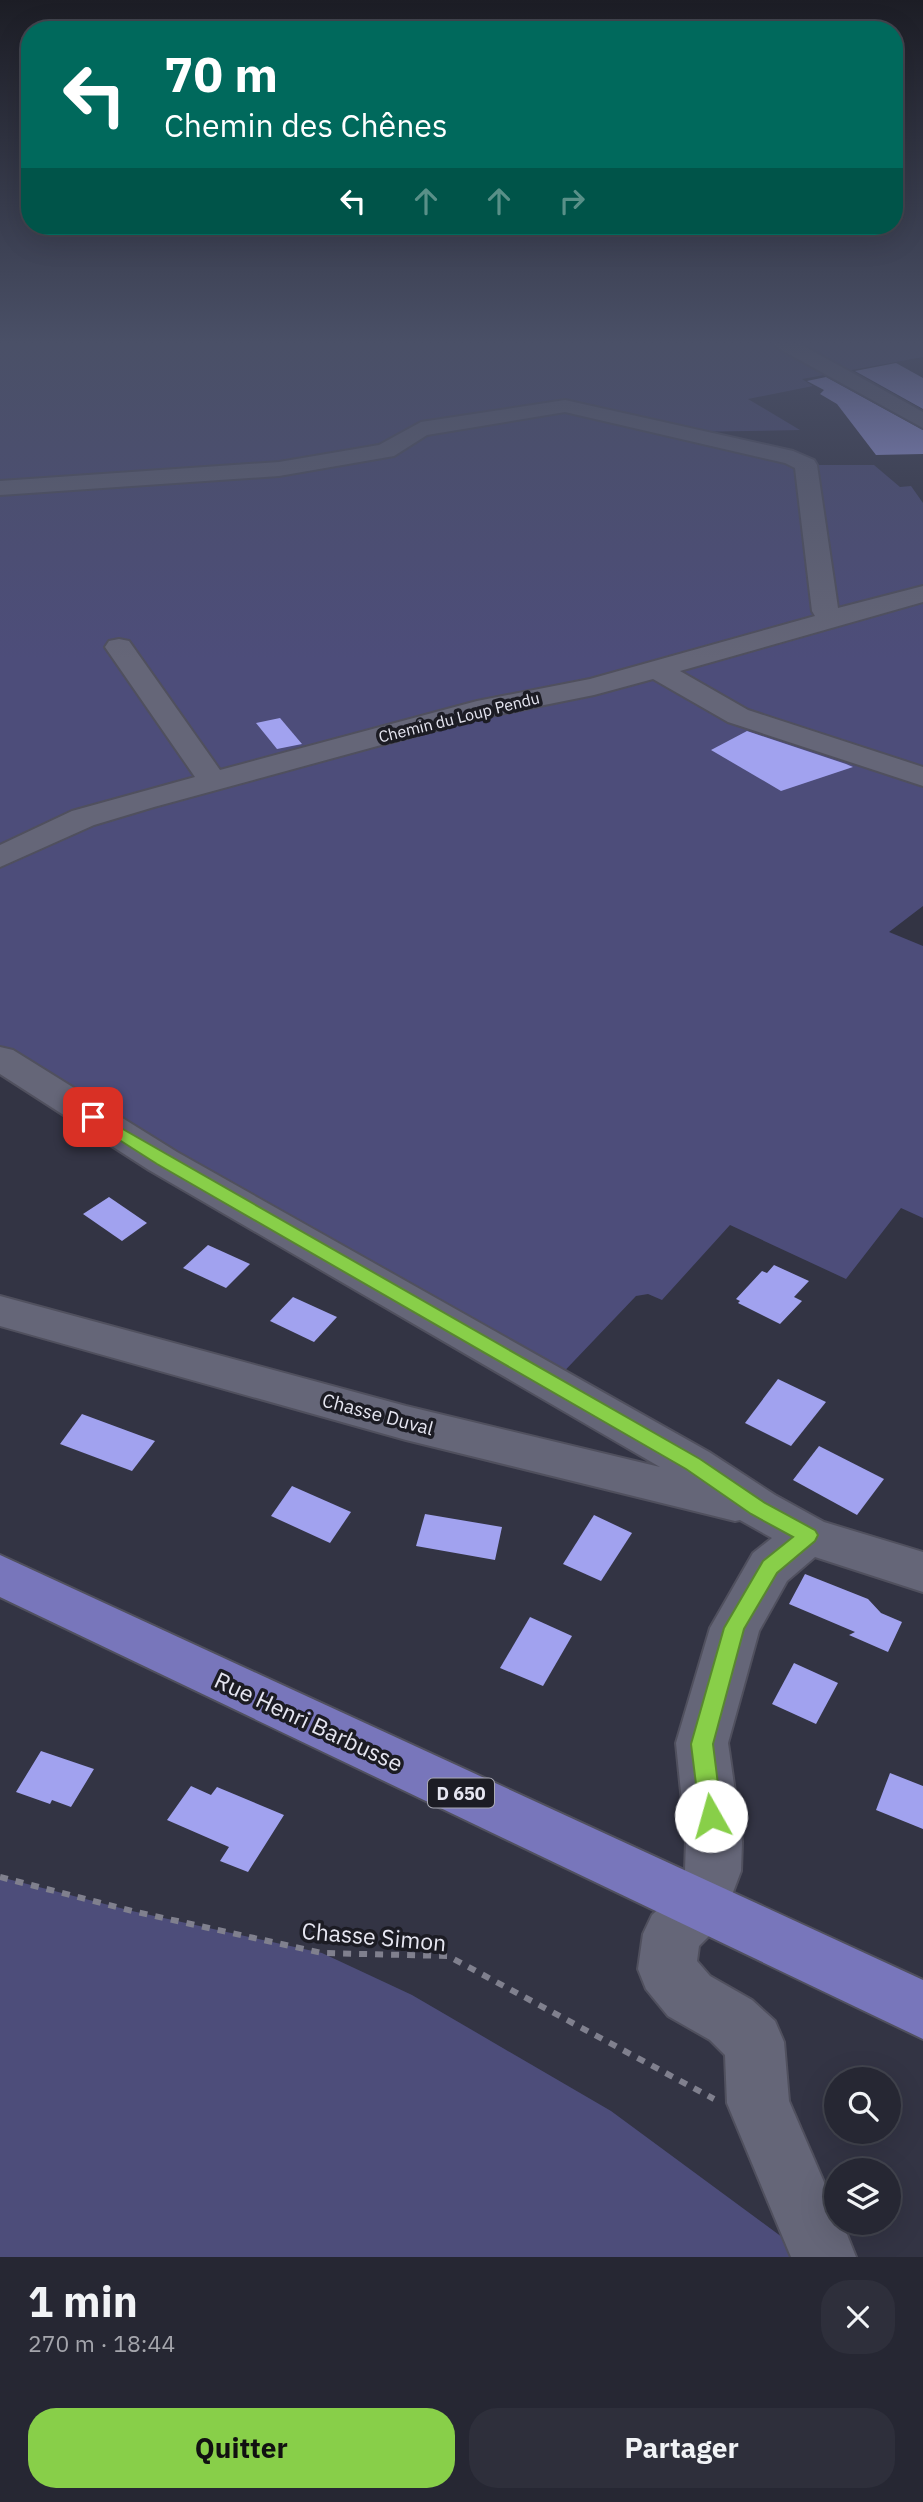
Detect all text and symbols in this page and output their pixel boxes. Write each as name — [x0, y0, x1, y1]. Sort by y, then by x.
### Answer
text: 70 m — [164, 42, 278, 105]
icon: left — [49, 49, 140, 140]
text: Chemin des Chênes — [164, 104, 448, 146]
icon: left — [334, 182, 372, 220]
icon: ahead — [407, 182, 445, 220]
icon: ahead — [480, 182, 518, 220]
icon: right — [553, 182, 591, 220]
street label: Chemin du Loup Pendu — [376, 687, 542, 747]
pin — [63, 1087, 123, 1147]
icon: arrive — [74, 1098, 112, 1136]
street label: Chasse Duval — [320, 1388, 436, 1440]
street label: Rue Henri Barbusse — [210, 1664, 408, 1778]
road number: D 650 — [428, 1778, 494, 1808]
position arrow — [674, 1779, 748, 1853]
street label: Chasse Simon — [300, 1915, 448, 1957]
map controls — [824, 2067, 901, 2235]
button: search — [824, 2067, 901, 2144]
button: layers — [824, 2158, 901, 2235]
text: 1 min — [28, 2274, 138, 2329]
button: close — [821, 2280, 895, 2354]
text: 270 m · 18:44 — [28, 2328, 175, 2358]
button: Quitter — [28, 2408, 455, 2488]
button: Partager — [469, 2408, 895, 2488]

